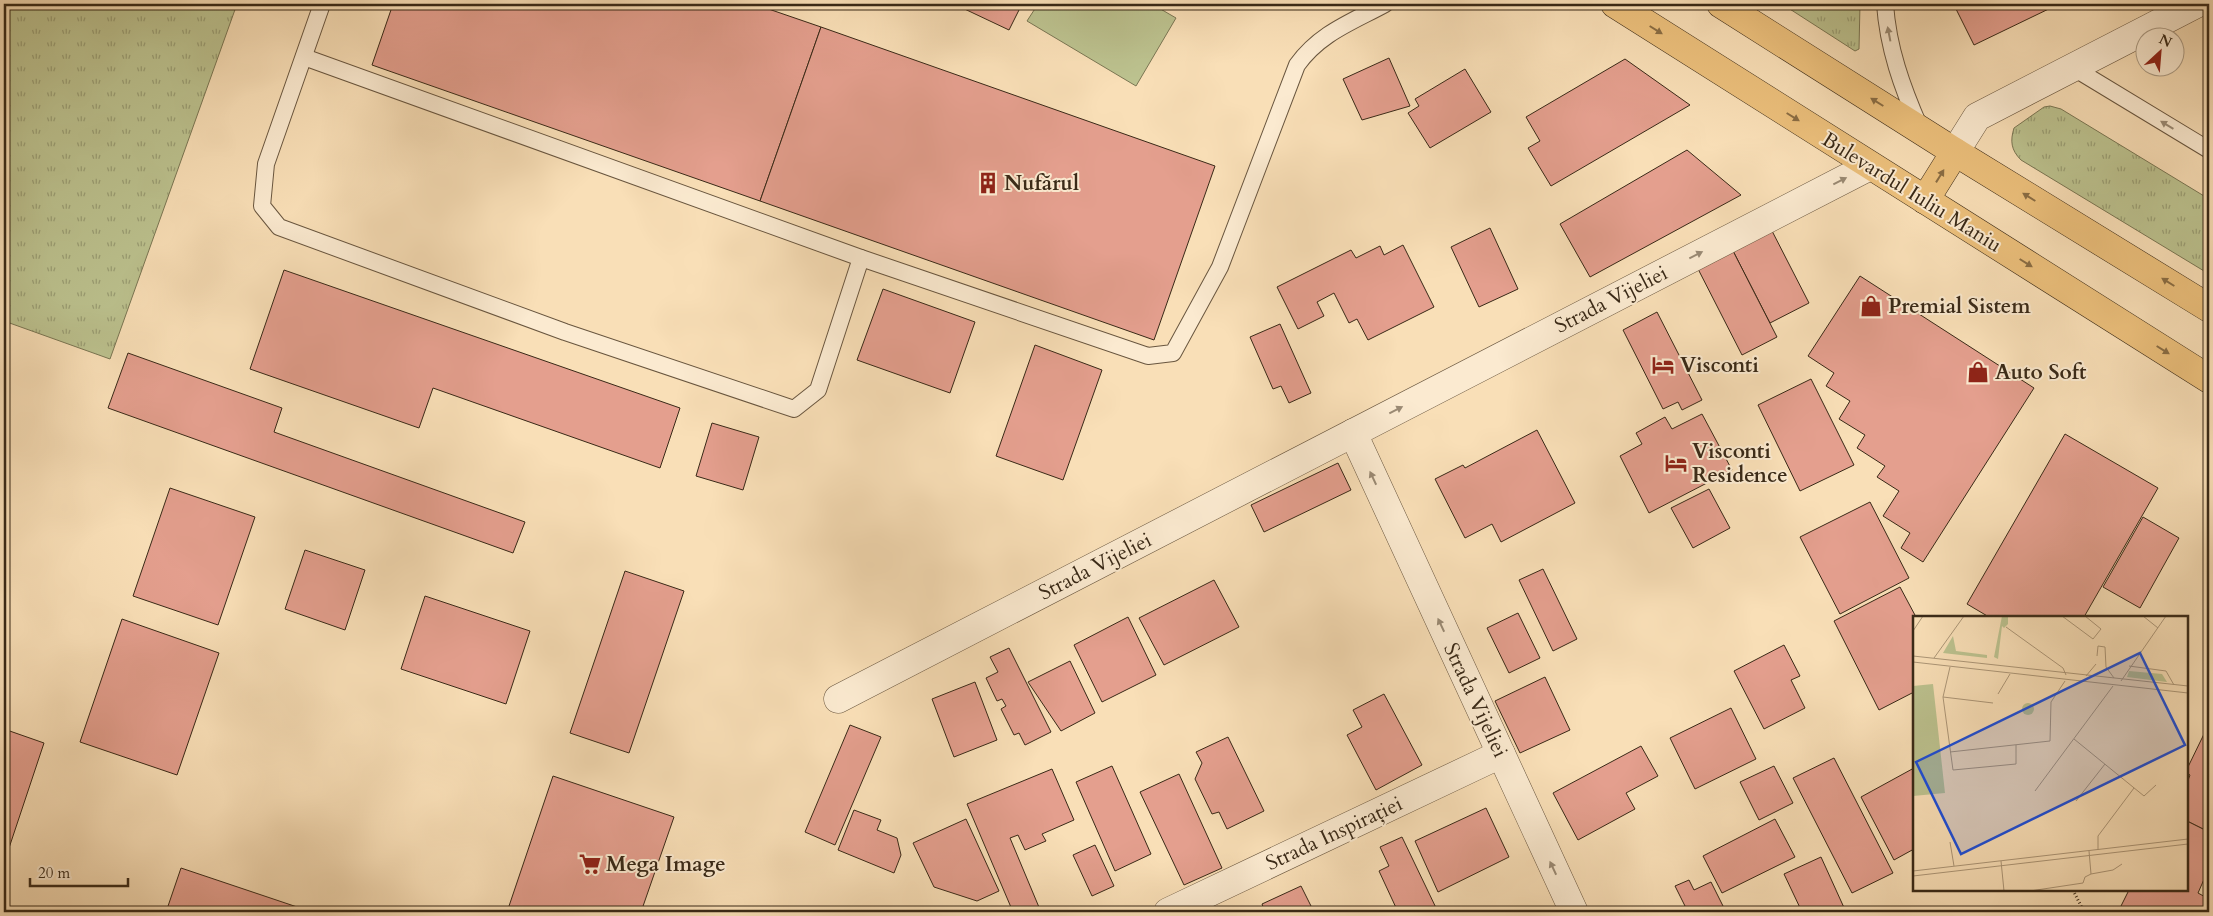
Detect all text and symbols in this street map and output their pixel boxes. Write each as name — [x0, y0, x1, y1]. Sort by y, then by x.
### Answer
one-way arrow — [1650, 25, 1663, 35]
one-way arrow — [1884, 26, 1892, 42]
north arrow — [2136, 28, 2186, 78]
text: N — [2156, 30, 2175, 52]
one-way arrow — [1870, 97, 1883, 107]
one-way arrow — [1787, 113, 1800, 122]
one-way arrow — [2161, 120, 2174, 129]
street label: Bulevardul Iuliu Maniu — [1816, 125, 2007, 260]
place label: Nufărul — [1004, 169, 1079, 198]
one-way arrow — [1936, 169, 1945, 183]
building icon: Nufărul — [975, 170, 1001, 196]
one-way arrow — [1833, 177, 1847, 185]
one-way arrow — [2023, 193, 2036, 202]
one-way arrow — [1689, 251, 1703, 259]
street label: Strada Vijeliei — [1550, 259, 1673, 340]
one-way arrow — [2019, 259, 2032, 268]
one-way arrow — [2161, 278, 2174, 287]
place label: Premial Sistem — [1888, 292, 2031, 321]
shop icon: Premial Sistem — [1858, 293, 1884, 319]
one-way arrow — [2156, 346, 2170, 355]
place label: Visconti — [1680, 351, 1759, 380]
hotel icon: Visconti — [1650, 352, 1676, 378]
place label: Auto Soft — [1995, 358, 2087, 387]
shop icon: Auto Soft — [1965, 359, 1991, 385]
one-way arrow — [1389, 406, 1403, 414]
place label: Visconti Residence — [1692, 437, 1788, 490]
hotel icon: Visconti Residence — [1663, 450, 1689, 476]
one-way arrow — [1369, 470, 1378, 485]
street label: Strada Vijeliei — [1034, 526, 1157, 607]
inset map — [1913, 616, 2188, 891]
one-way arrow — [1437, 618, 1445, 632]
street label: Strada Vijeliei — [1436, 638, 1515, 762]
street label: Strada Inspirației — [1261, 789, 1407, 878]
place label: Mega Image — [606, 850, 726, 879]
supermarket icon: Mega Image — [577, 851, 603, 877]
scale bar — [30, 856, 128, 888]
one-way arrow — [1549, 861, 1557, 875]
text: 20 m — [38, 863, 70, 883]

